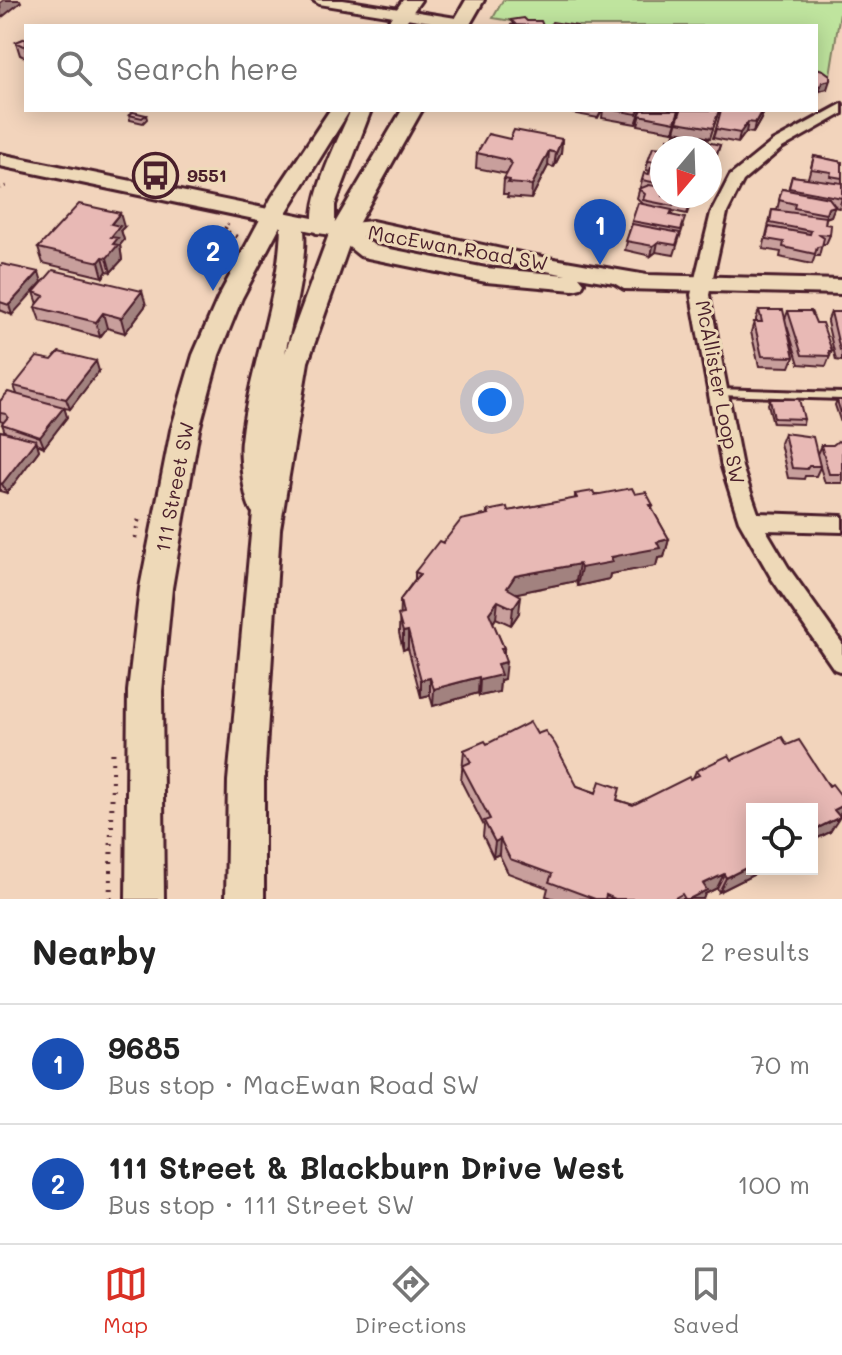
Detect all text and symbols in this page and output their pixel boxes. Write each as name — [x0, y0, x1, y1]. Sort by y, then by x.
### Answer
search box — [24, 24, 818, 112]
icon: search — [52, 46, 96, 90]
text: Search here — [116, 48, 299, 88]
north arrow — [650, 136, 722, 208]
bus stop icon: 9551 — [132, 152, 180, 200]
place label: 9551 — [187, 163, 227, 187]
pin: 1 — [574, 199, 626, 265]
street label: MacEwan Road SW — [366, 218, 550, 276]
pin: 2 — [187, 225, 239, 291]
street label: McAllister Loop SW — [690, 298, 752, 486]
your location — [472, 382, 512, 422]
street label: 111 Street SW — [149, 419, 199, 554]
map controls — [746, 803, 818, 875]
button: locate — [746, 803, 818, 875]
text: Nearby — [32, 929, 157, 974]
text: 2 results — [701, 934, 810, 968]
text: 9685 — [108, 1027, 180, 1067]
text: 1 — [52, 1047, 64, 1081]
text: 70 m — [750, 1047, 810, 1081]
text: Bus stop · MacEwan Road SW — [108, 1067, 480, 1101]
text: 111 Street & Blackburn Drive West — [108, 1147, 624, 1187]
text: 2 — [51, 1167, 65, 1201]
text: 100 m — [737, 1167, 810, 1201]
text: Bus stop · 111 Street SW — [108, 1187, 415, 1221]
tab: Map — [103, 1262, 148, 1339]
tab: Directions — [355, 1262, 467, 1339]
tab: Saved — [673, 1262, 739, 1339]

